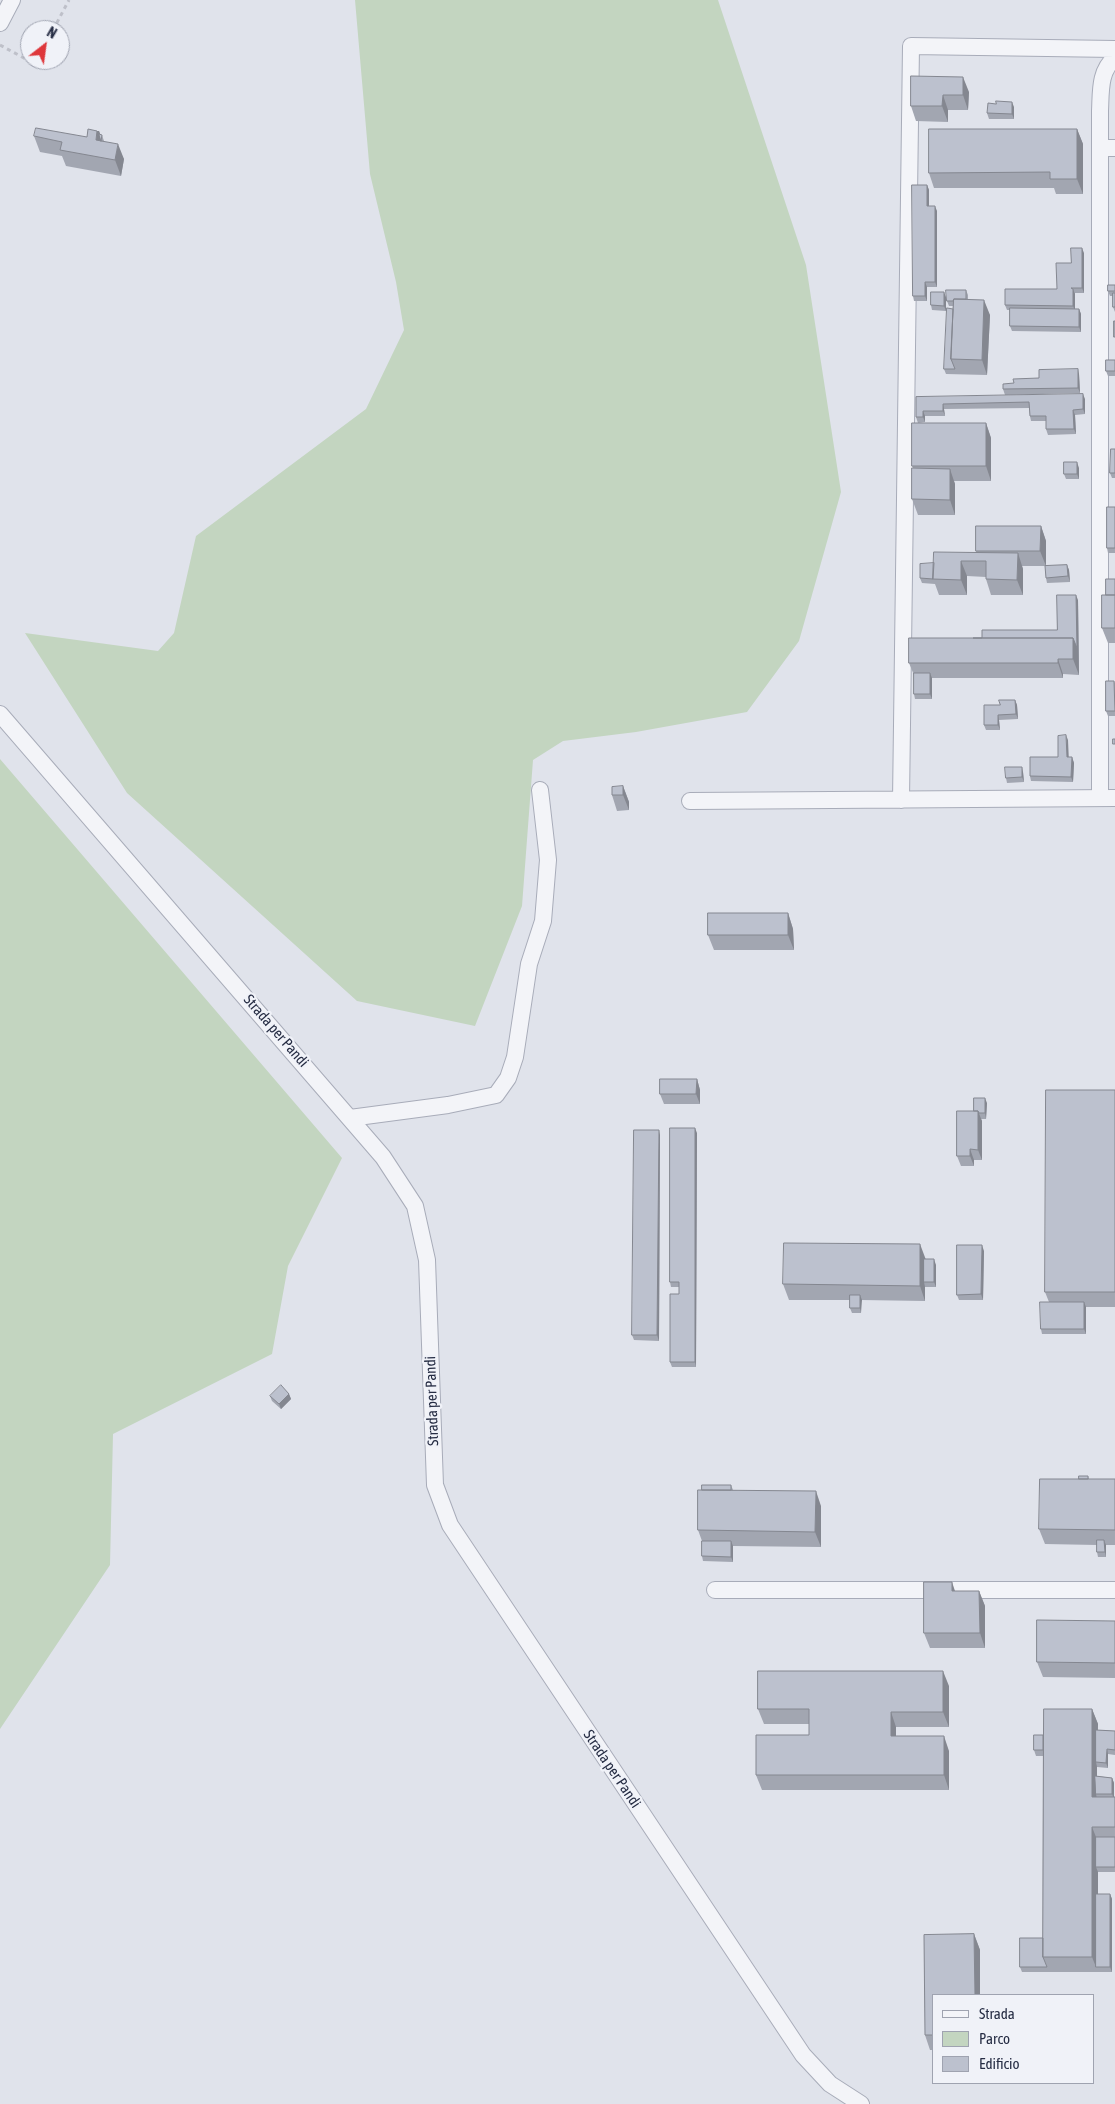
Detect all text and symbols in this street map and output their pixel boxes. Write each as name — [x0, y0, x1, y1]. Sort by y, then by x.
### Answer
north arrow — [20, 20, 70, 70]
text: N — [44, 24, 60, 42]
street label: Strada per Pandi — [240, 991, 312, 1071]
street label: Strada per Pandi — [421, 1356, 443, 1446]
street label: Strada per Pandi — [579, 1727, 645, 1811]
legend — [932, 1994, 1095, 2084]
text: Strada — [979, 2005, 1015, 2022]
text: Parco — [979, 2030, 1010, 2047]
text: Edificio — [979, 2055, 1020, 2072]

